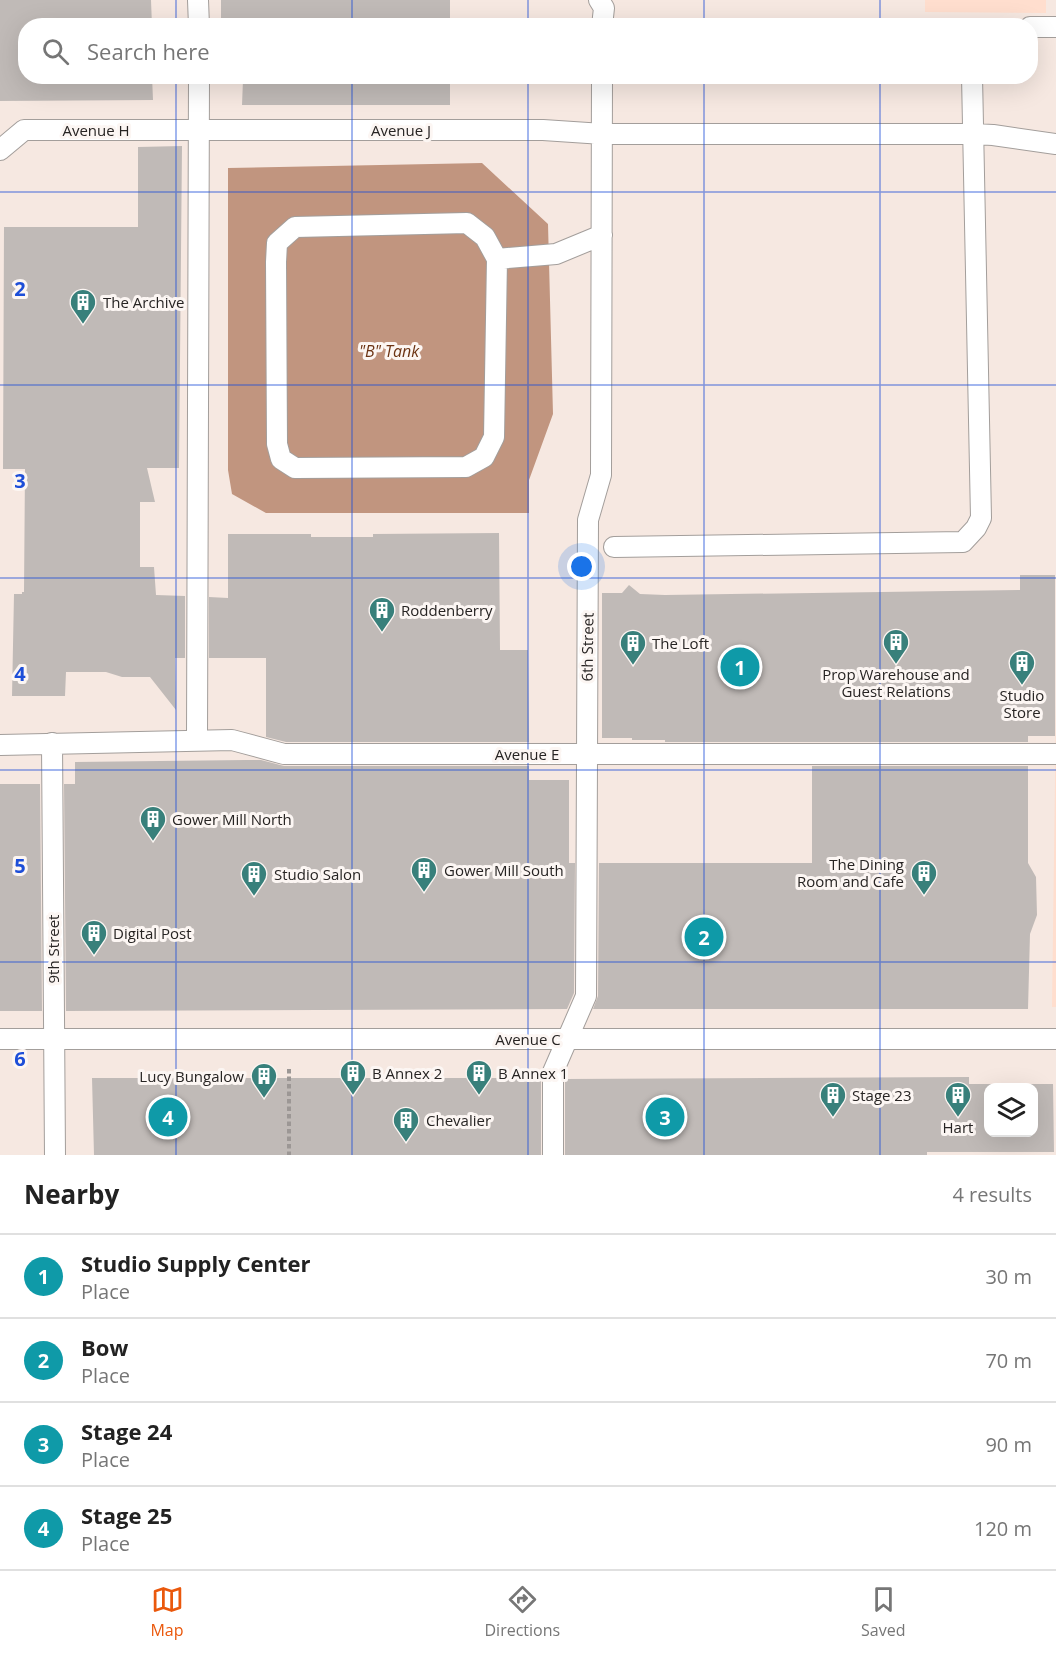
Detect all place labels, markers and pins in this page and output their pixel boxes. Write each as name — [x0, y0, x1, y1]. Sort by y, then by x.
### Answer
building icon: The Archive — [68, 287, 98, 325]
place label: The Archive — [103, 292, 184, 312]
building icon: Roddenberry — [367, 595, 397, 633]
place label: Roddenberry — [401, 600, 493, 620]
building icon: Prop Warehouse and Guest Relations — [881, 627, 911, 665]
building icon: The Loft — [618, 628, 648, 666]
place label: The Loft — [652, 633, 709, 653]
pin: 1 — [720, 644, 760, 690]
building icon: Studio Store — [1007, 648, 1037, 686]
place label: Prop Warehouse and Guest Relations — [822, 664, 970, 701]
place label: Studio Store — [1000, 685, 1044, 722]
building icon: Gower Mill North — [138, 804, 168, 842]
place label: Gower Mill North — [172, 809, 292, 829]
place label: The Dining Room and Cafe — [797, 854, 904, 891]
building icon: Gower Mill South — [409, 855, 439, 893]
building icon: The Dining Room and Cafe — [909, 858, 939, 896]
building icon: Studio Salon — [239, 859, 269, 897]
place label: Gower Mill South — [444, 860, 564, 880]
place label: Studio Salon — [274, 864, 361, 884]
pin: 2 — [684, 914, 724, 960]
building icon: Digital Post — [79, 918, 109, 956]
place label: Digital Post — [113, 923, 192, 943]
building icon: B Annex 2 — [338, 1058, 368, 1096]
building icon: B Annex 1 — [464, 1058, 494, 1096]
building icon: Lucy Bungalow — [249, 1061, 279, 1099]
place label: B Annex 2 — [372, 1063, 442, 1083]
place label: B Annex 1 — [498, 1063, 568, 1083]
place label: Lucy Bungalow — [139, 1066, 244, 1086]
building icon: Stage 23 — [818, 1080, 848, 1118]
building icon: Hart — [943, 1080, 973, 1118]
place label: Stage 23 — [852, 1085, 912, 1105]
pin: 4 — [148, 1094, 188, 1140]
pin: 3 — [646, 1094, 684, 1140]
building icon: Chevalier — [391, 1105, 421, 1143]
place label: Chevalier — [426, 1110, 491, 1130]
place label: Hart — [943, 1117, 973, 1137]

